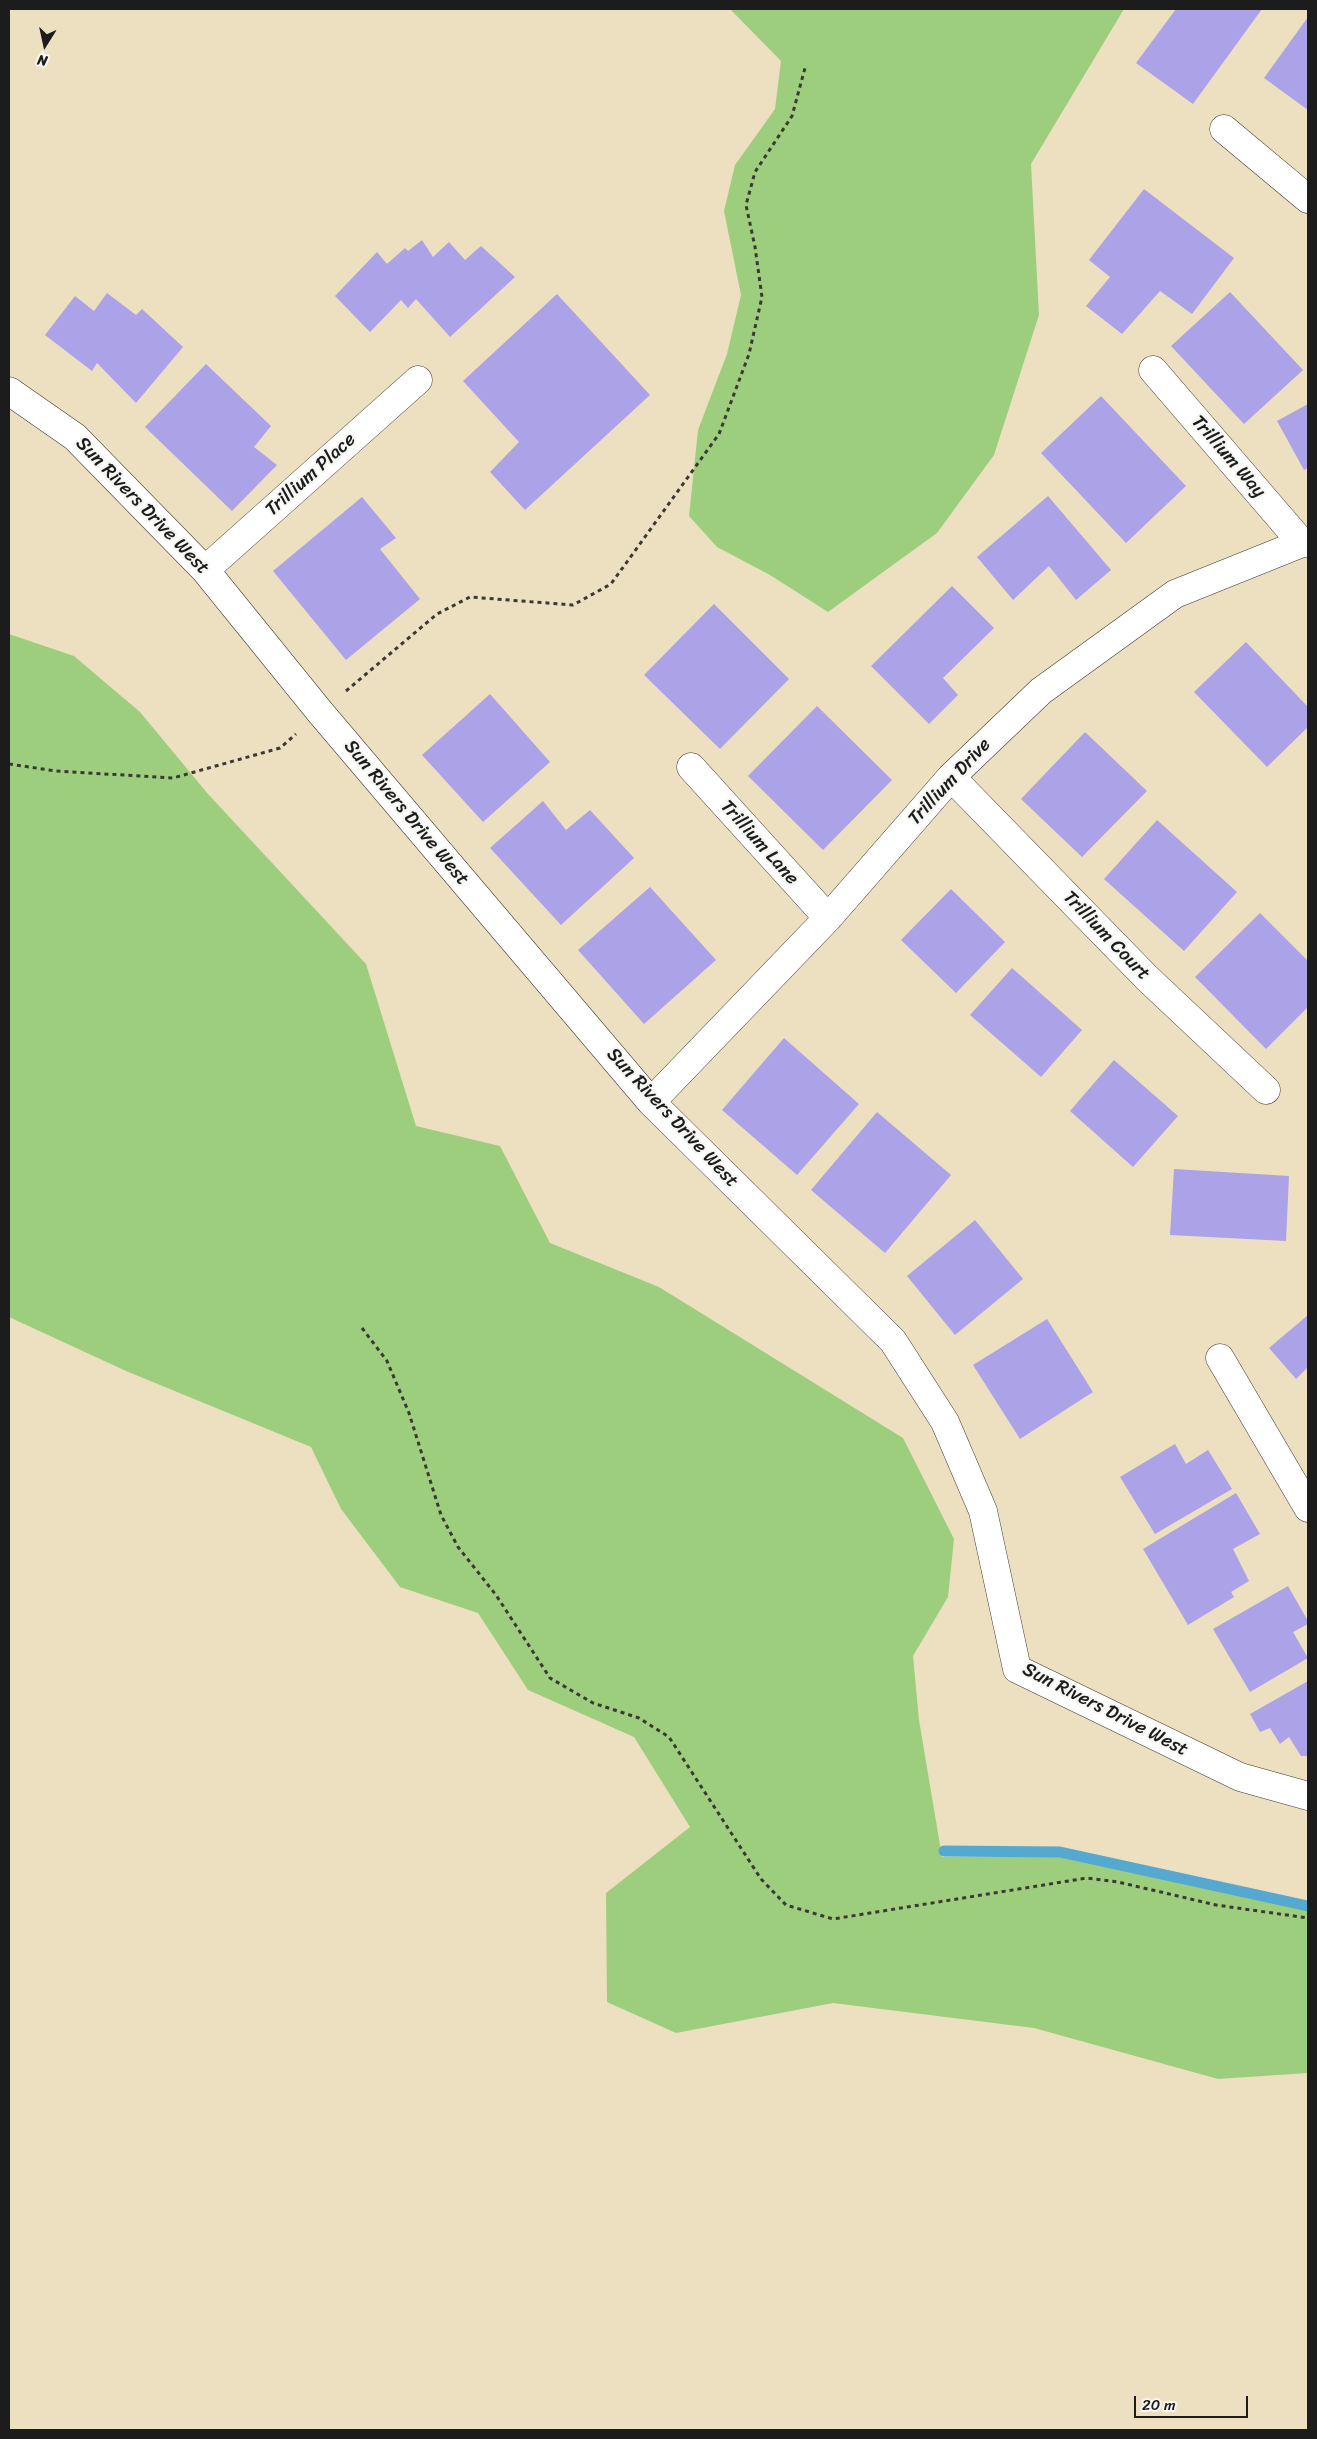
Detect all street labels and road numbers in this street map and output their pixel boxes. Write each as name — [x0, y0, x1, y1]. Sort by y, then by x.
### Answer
street label: Trillium Way — [1186, 411, 1270, 503]
street label: Trillium Place — [261, 429, 361, 521]
street label: Sun Rivers Drive West — [70, 432, 214, 580]
street label: Trillium Drive — [904, 734, 996, 830]
street label: Sun Rivers Drive West — [339, 736, 473, 890]
street label: Trillium Lane — [715, 796, 803, 890]
street label: Trillium Court — [1058, 887, 1154, 985]
street label: Sun Rivers Drive West — [601, 1043, 743, 1193]
street label: Sun Rivers Drive West — [1018, 1658, 1192, 1762]

